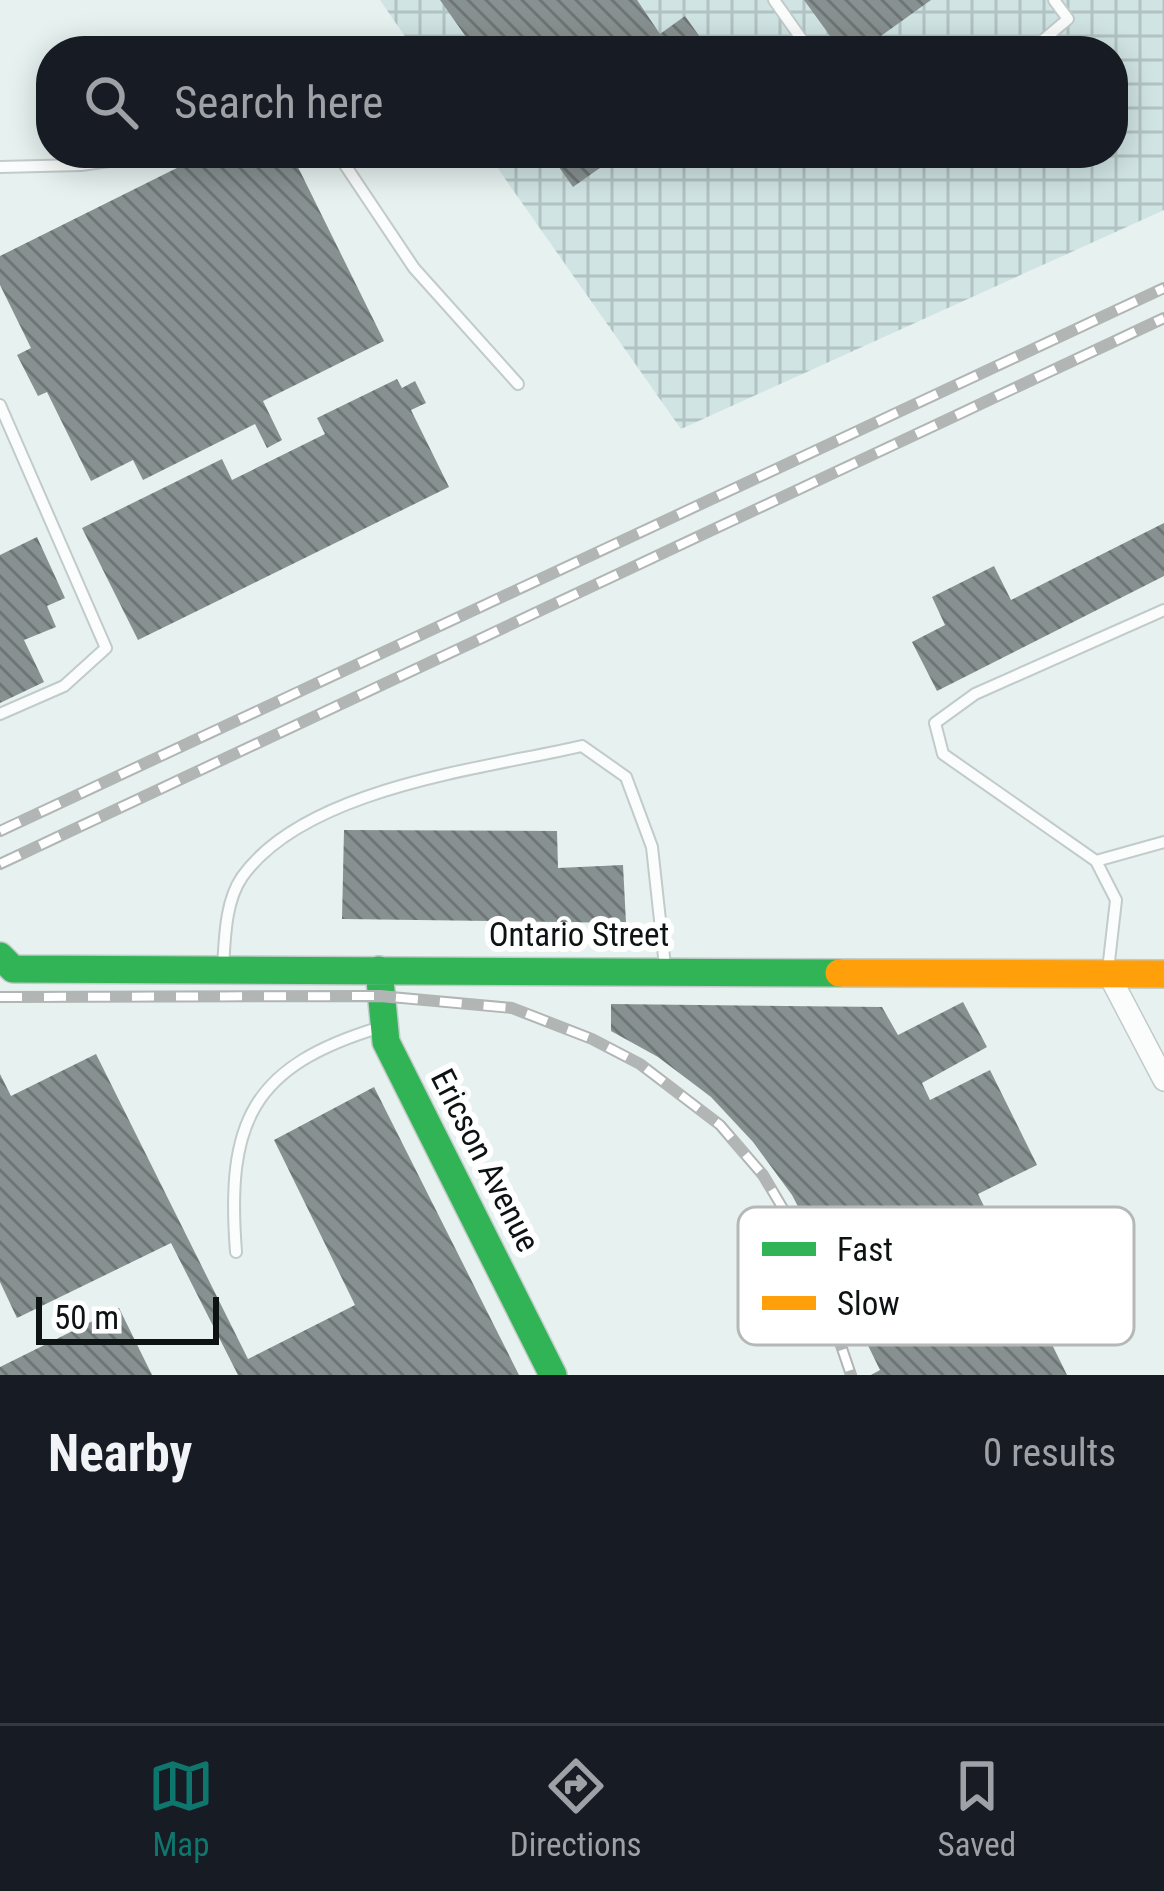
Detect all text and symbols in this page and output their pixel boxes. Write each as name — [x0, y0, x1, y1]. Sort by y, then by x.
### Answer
search box — [36, 36, 1128, 168]
icon: search — [78, 69, 144, 135]
text: Search here — [174, 76, 383, 129]
street label: Ontario Street — [489, 915, 669, 954]
street label: Ericson Avenue — [423, 1063, 548, 1258]
legend — [738, 1207, 1134, 1345]
text: Fast — [837, 1230, 893, 1269]
text: Slow — [837, 1284, 900, 1323]
scale bar — [36, 1291, 219, 1344]
text: 50 m — [54, 1298, 119, 1337]
text: Nearby — [48, 1424, 192, 1483]
text: 0 results — [983, 1430, 1116, 1476]
tab: Map — [148, 1753, 214, 1864]
tab: Directions — [510, 1753, 642, 1864]
tab: Saved — [938, 1753, 1016, 1864]

